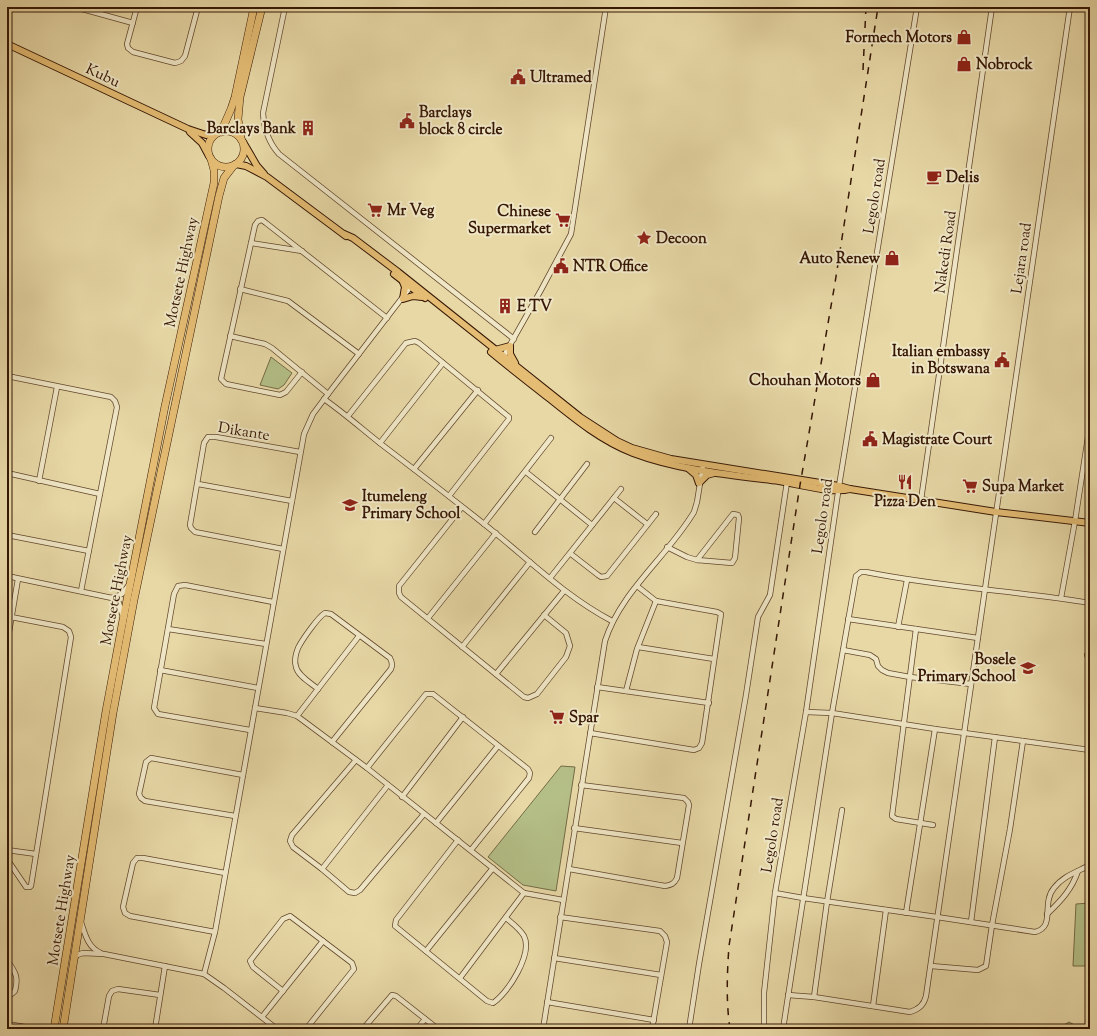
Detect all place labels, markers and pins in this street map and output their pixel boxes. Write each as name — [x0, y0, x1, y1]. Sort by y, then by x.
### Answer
place label: Formech Motors — [846, 28, 952, 49]
shop icon: Formech Motors — [955, 28, 973, 46]
shop icon: Nobrock — [955, 55, 973, 73]
place label: Nobrock — [976, 55, 1034, 76]
public building icon: Ultramed — [509, 68, 527, 86]
place label: Ultramed — [530, 68, 592, 89]
place label: Barclays block 8 circle — [418, 103, 502, 141]
public building icon: Barclays block 8 circle — [398, 112, 416, 130]
place label: Barclays Bank — [207, 119, 297, 140]
building icon: Barclays Bank — [299, 119, 317, 137]
cafe icon: Delis — [925, 168, 943, 186]
place label: Delis — [946, 168, 979, 189]
supermarket icon: Mr Veg — [366, 201, 384, 219]
place label: Mr Veg — [387, 201, 435, 222]
place label: Chinese Supermarket — [468, 202, 552, 240]
supermarket icon: Chinese Supermarket — [554, 211, 572, 229]
place icon: Decoon — [635, 229, 653, 247]
place label: Decoon — [656, 229, 707, 250]
place label: Auto Renew — [799, 249, 881, 270]
shop icon: Auto Renew — [883, 249, 901, 267]
public building icon: NTR Office — [552, 257, 570, 275]
place label: NTR Office — [573, 257, 648, 278]
building icon: E TV — [496, 297, 514, 315]
place label: E TV — [517, 297, 553, 318]
place label: Italian embassy in Botswana — [892, 342, 991, 380]
public building icon: Italian embassy in Botswana — [993, 351, 1011, 369]
place label: Chouhan Motors — [749, 371, 861, 392]
shop icon: Chouhan Motors — [864, 371, 882, 389]
public building icon: Magistrate Court — [861, 430, 879, 448]
place label: Magistrate Court — [882, 430, 993, 451]
restaurant icon: Pizza Den — [896, 473, 914, 491]
supermarket icon: Supa Market — [961, 477, 979, 495]
place label: Supa Market — [982, 477, 1065, 498]
place label: Itumeleng Primary School — [362, 487, 461, 525]
place label: Pizza Den — [874, 492, 936, 513]
school or university icon: Itumeleng Primary School — [341, 496, 359, 514]
place label: Bosele Primary School — [918, 650, 1017, 688]
school or university icon: Bosele Primary School — [1019, 659, 1037, 677]
supermarket icon: Spar — [548, 708, 566, 726]
place label: Spar — [569, 708, 599, 729]

